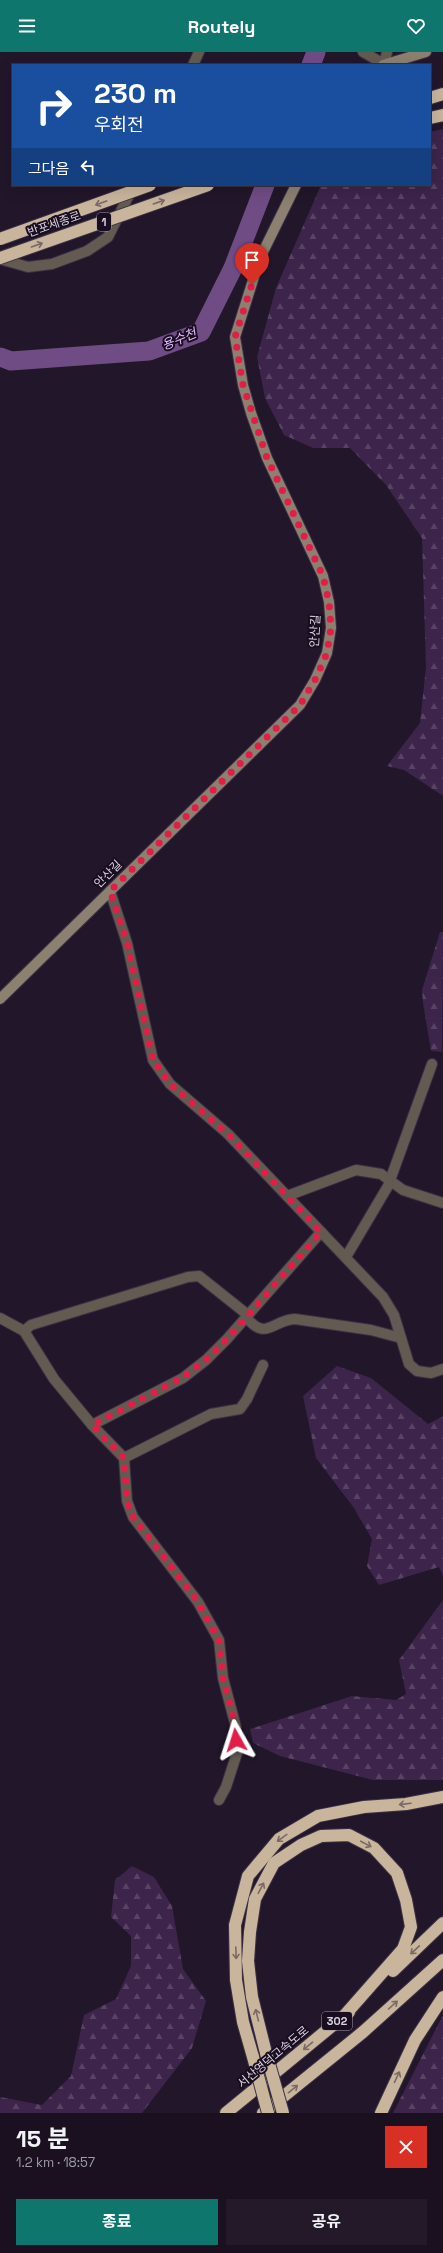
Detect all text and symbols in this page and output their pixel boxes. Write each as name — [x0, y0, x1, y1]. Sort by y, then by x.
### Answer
icon: menu — [16, 15, 38, 37]
text: Routely — [188, 15, 255, 38]
icon: heart — [405, 15, 427, 37]
text: 230 m — [94, 75, 177, 111]
icon: right — [28, 80, 80, 132]
text: 우회전 — [94, 113, 144, 136]
icon: left — [77, 156, 99, 178]
text: 그다음 — [28, 159, 69, 178]
one-way arrow — [153, 198, 166, 205]
one-way arrow — [95, 199, 107, 207]
street label: 반포세종로 — [25, 207, 83, 241]
road number: 1 — [97, 213, 111, 231]
one-way arrow — [30, 241, 42, 249]
pin — [235, 243, 269, 284]
icon: arrive — [241, 249, 263, 271]
water label: 용수천 — [159, 324, 200, 354]
street label: 안산길 — [306, 614, 324, 648]
street label: 안산길 — [91, 857, 125, 891]
position arrow — [215, 1719, 257, 1761]
one-way arrow — [398, 1800, 411, 1807]
one-way arrow — [277, 1834, 288, 1842]
one-way arrow — [360, 1841, 372, 1849]
one-way arrow — [258, 1883, 265, 1895]
one-way arrow — [232, 1946, 239, 1959]
one-way arrow — [410, 1946, 420, 1955]
one-way arrow — [388, 2001, 398, 2010]
one-way arrow — [253, 2009, 260, 2022]
road number: 302 — [322, 2012, 352, 2030]
street label: 서산영덕고속도로 — [234, 2022, 312, 2092]
one-way arrow — [302, 2042, 313, 2051]
one-way arrow — [394, 2072, 401, 2084]
one-way arrow — [288, 2084, 299, 2093]
text: 15 분 — [16, 2123, 69, 2154]
button: close — [385, 2126, 427, 2168]
text: 1.2 km · 18:57 — [16, 2154, 95, 2171]
button: 종료 — [16, 2199, 218, 2245]
button: 공유 — [226, 2199, 427, 2245]

